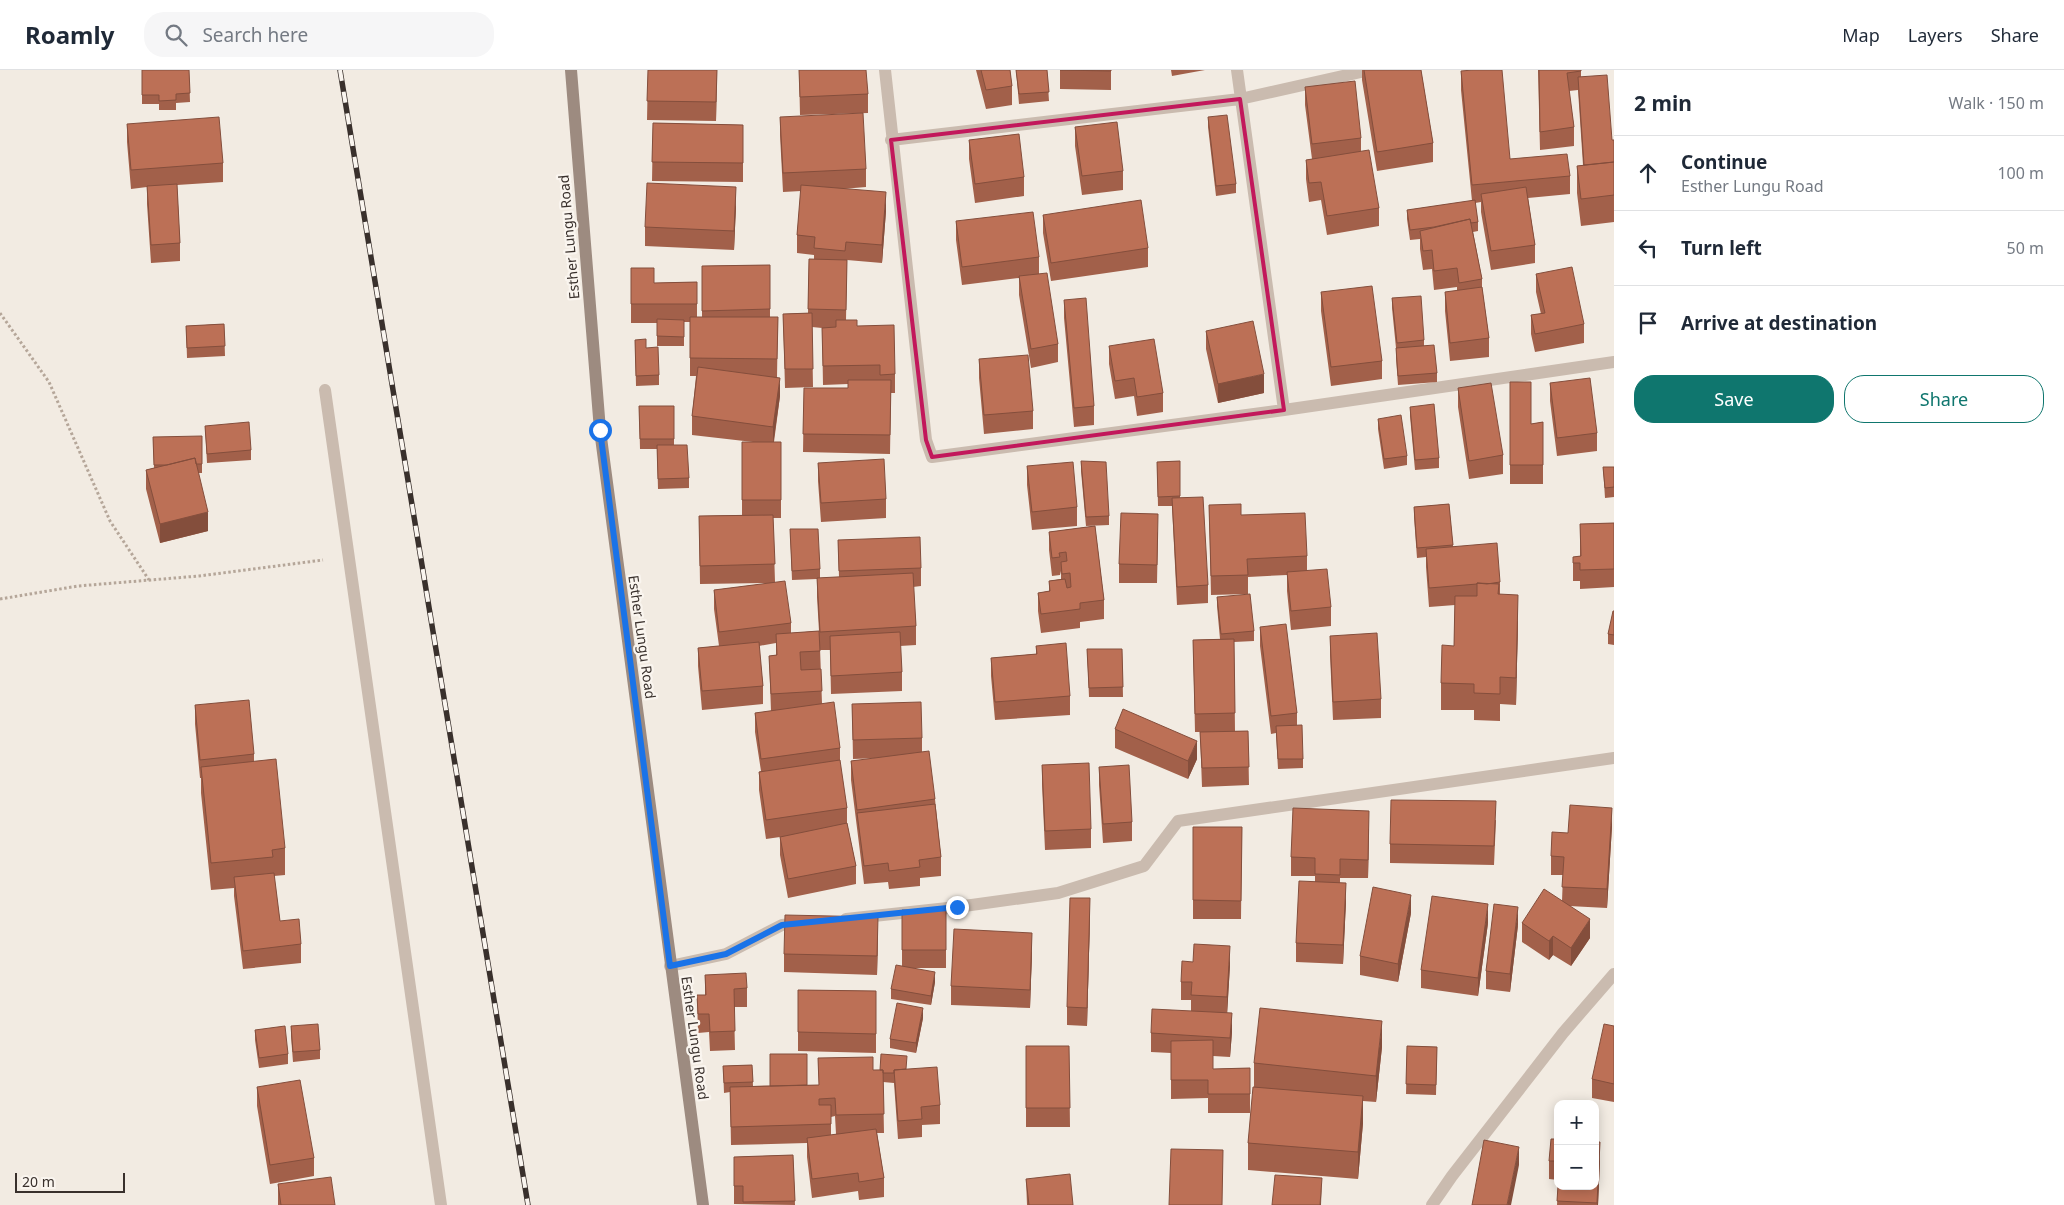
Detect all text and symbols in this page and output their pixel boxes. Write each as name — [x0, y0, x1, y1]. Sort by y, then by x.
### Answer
search box — [144, 12, 494, 57]
text: Roamly — [25, 18, 114, 51]
icon: search — [162, 21, 190, 49]
text: Search here — [202, 22, 308, 48]
text: Map — [1842, 23, 1880, 47]
text: Layers — [1908, 23, 1963, 47]
text: Share — [1991, 23, 2039, 47]
text: 2 min — [1634, 89, 1692, 117]
text: Walk · 150 m — [1949, 92, 2044, 114]
text: Continue — [1681, 149, 1767, 175]
icon: ahead — [1634, 159, 1662, 187]
text: 100 m — [1997, 162, 2044, 184]
street label: Esther Lungu Road — [554, 174, 583, 300]
text: Esther Lungu Road — [1681, 175, 1824, 197]
icon: left — [1634, 234, 1662, 262]
text: Turn left — [1681, 235, 1762, 261]
text: 50 m — [2007, 237, 2044, 259]
icon: arrive — [1634, 309, 1662, 337]
text: Arrive at destination — [1681, 310, 1877, 336]
button: Save — [1634, 375, 1834, 423]
button: Share — [1844, 375, 2044, 423]
route start — [589, 419, 612, 442]
street label: Esther Lungu Road — [624, 574, 661, 700]
route end — [946, 896, 969, 919]
street label: Esther Lungu Road — [677, 975, 714, 1101]
map controls — [1554, 1100, 1599, 1190]
button: + — [1554, 1100, 1599, 1145]
button: − — [1554, 1145, 1599, 1190]
scale bar — [15, 1170, 125, 1193]
text: 20 m — [22, 1172, 55, 1191]

